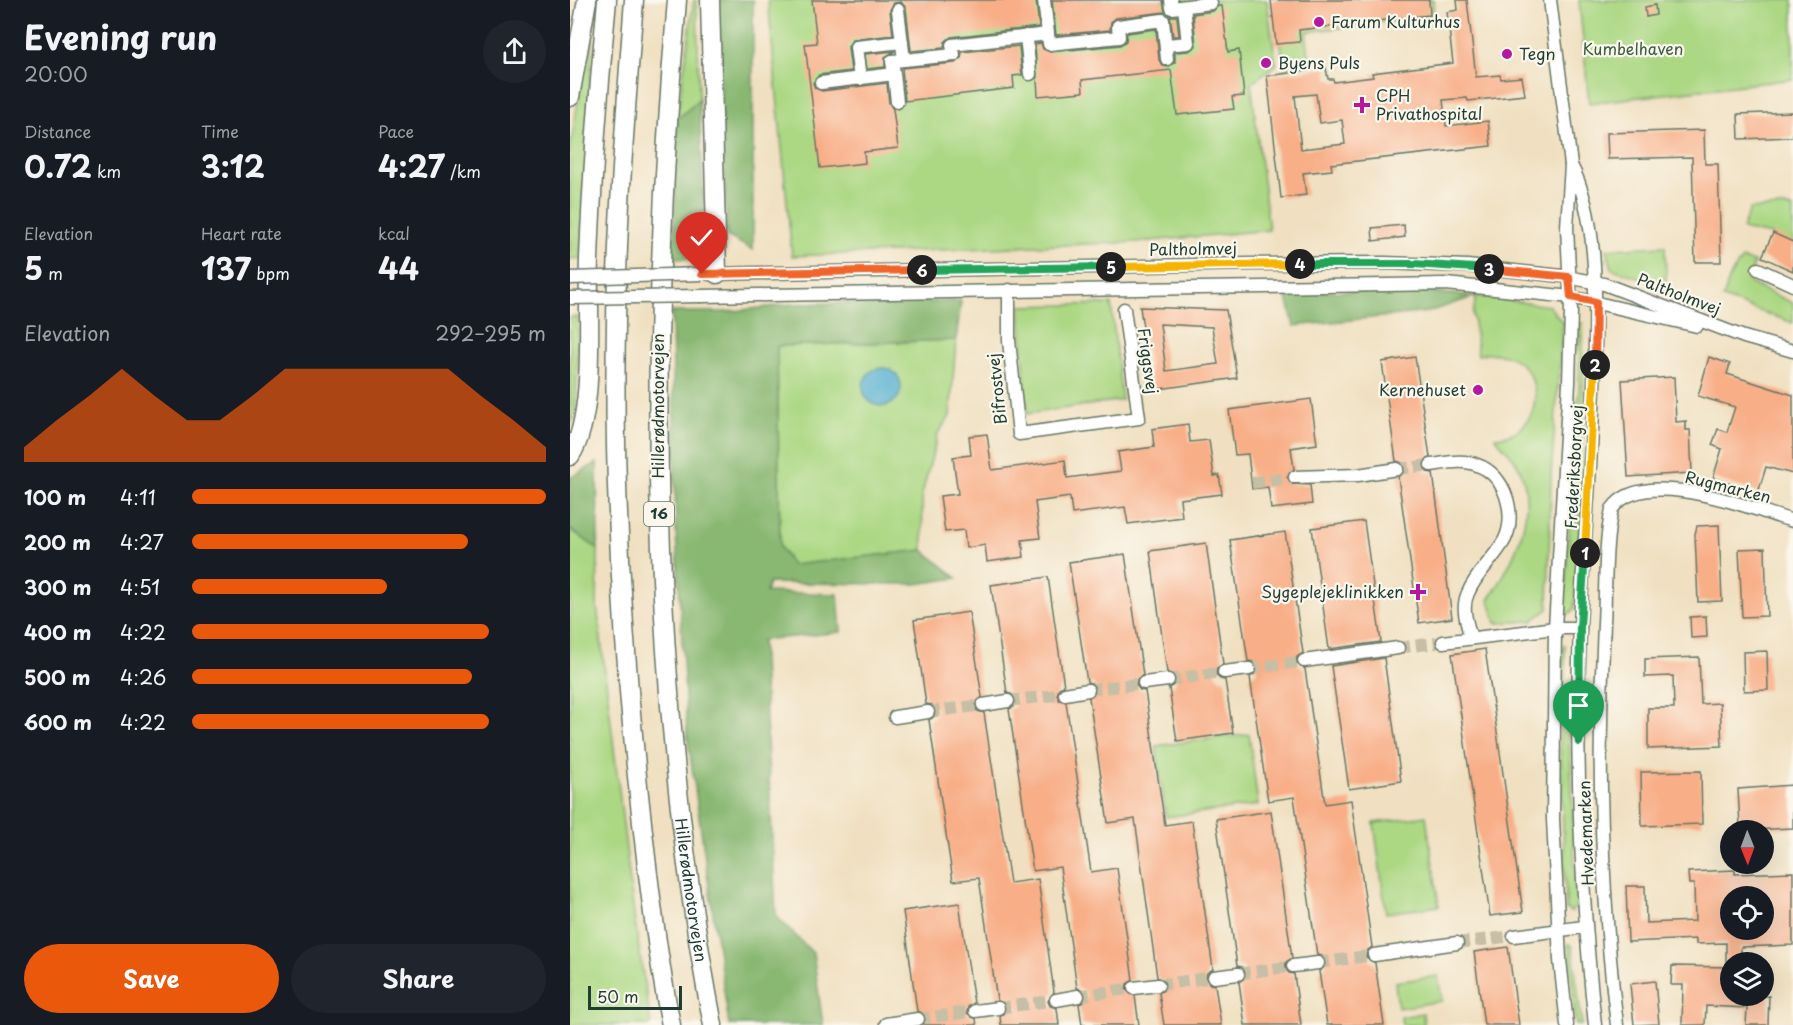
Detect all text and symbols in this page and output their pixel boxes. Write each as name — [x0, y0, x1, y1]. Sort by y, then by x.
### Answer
place label: Farum Kulturhus — [1331, 9, 1460, 33]
text: Evening run — [24, 11, 217, 61]
marker: Farum Kulturhus — [1312, 15, 1326, 29]
button: share — [483, 20, 546, 83]
park label: Kumbelhaven — [1583, 36, 1683, 60]
place label: Tegn — [1519, 41, 1555, 65]
marker: Tegn — [1500, 47, 1514, 61]
place label: Byens Puls — [1278, 50, 1360, 74]
marker: Byens Puls — [1259, 56, 1273, 70]
text: 20:00 — [24, 59, 88, 89]
place label: CPH Privathospital — [1376, 83, 1482, 125]
marker: CPH Privathospital — [1353, 96, 1371, 114]
text: Distance — [24, 119, 91, 143]
text: Time — [201, 119, 239, 143]
text: Pace — [378, 119, 414, 143]
text: 0.72 — [24, 143, 92, 188]
text: 3:12 — [201, 143, 265, 188]
text: 4:27 — [378, 143, 445, 188]
text: km — [92, 159, 121, 183]
text: /km — [445, 159, 481, 183]
pin — [676, 212, 727, 274]
text: Elevation — [24, 221, 93, 245]
text: Heart rate — [201, 221, 282, 245]
text: kcal — [378, 221, 410, 245]
icon: check — [685, 221, 718, 254]
street label: Paltholmvej — [1149, 235, 1237, 261]
text: 5 — [24, 245, 43, 290]
text: 137 — [201, 245, 251, 290]
text: 44 — [378, 245, 419, 290]
pin: 4 — [1285, 249, 1315, 279]
pin: 5 — [1096, 252, 1126, 282]
text: 4 — [1295, 252, 1305, 276]
pin: 3 — [1474, 254, 1504, 284]
pin: 6 — [907, 255, 937, 285]
text: 5 — [1106, 255, 1116, 279]
text: 3 — [1484, 257, 1494, 281]
text: 6 — [916, 258, 928, 282]
text: m — [43, 261, 63, 285]
text: bpm — [251, 261, 290, 285]
street label: Paltholmvej — [1634, 266, 1725, 320]
text: Elevation — [24, 318, 110, 348]
text: 292–295 m — [435, 318, 546, 348]
street label: Friggsvej — [1132, 326, 1166, 396]
street label: Hillerødmotorvejen — [645, 333, 669, 479]
pin: 2 — [1580, 350, 1610, 380]
street label: Bifrostvej — [980, 352, 1012, 426]
text: 2 — [1589, 353, 1601, 377]
place label: Kernehuset — [1379, 377, 1466, 401]
marker: Kernehuset — [1471, 383, 1485, 397]
street label: Frederiksborgvej — [1558, 404, 1588, 530]
street label: Rugmarken — [1683, 464, 1774, 508]
text: 100 m — [24, 482, 86, 512]
text: 4:11 — [120, 482, 156, 512]
road number: 16 — [644, 502, 674, 526]
text: 200 m — [24, 527, 91, 557]
text: 4:27 — [120, 527, 164, 557]
pin: 1 — [1570, 538, 1600, 568]
text: 1 — [1581, 541, 1589, 565]
text: 300 m — [24, 572, 92, 602]
text: 4:51 — [120, 572, 160, 602]
place label: Sygeplejeklinikken — [1261, 579, 1404, 603]
marker: Sygeplejeklinikken — [1409, 583, 1427, 601]
text: 400 m — [24, 617, 92, 647]
text: 4:22 — [120, 617, 166, 647]
text: 500 m — [24, 662, 91, 692]
text: 4:26 — [120, 662, 166, 692]
pin — [1553, 680, 1604, 742]
icon: arrive — [1562, 689, 1595, 722]
text: 600 m — [24, 707, 92, 737]
text: 4:22 — [120, 707, 166, 737]
street label: Hvedemarken — [1571, 780, 1599, 886]
street label: Hillerødmotorvejen — [670, 816, 714, 964]
north arrow — [1720, 820, 1774, 874]
map controls — [1720, 820, 1774, 1006]
button: locate — [1720, 886, 1774, 940]
button: Save — [24, 944, 279, 1013]
button: Share — [291, 944, 546, 1013]
button: layers — [1720, 952, 1774, 1006]
scale bar — [588, 983, 682, 1010]
text: 50 m — [597, 984, 638, 1008]

